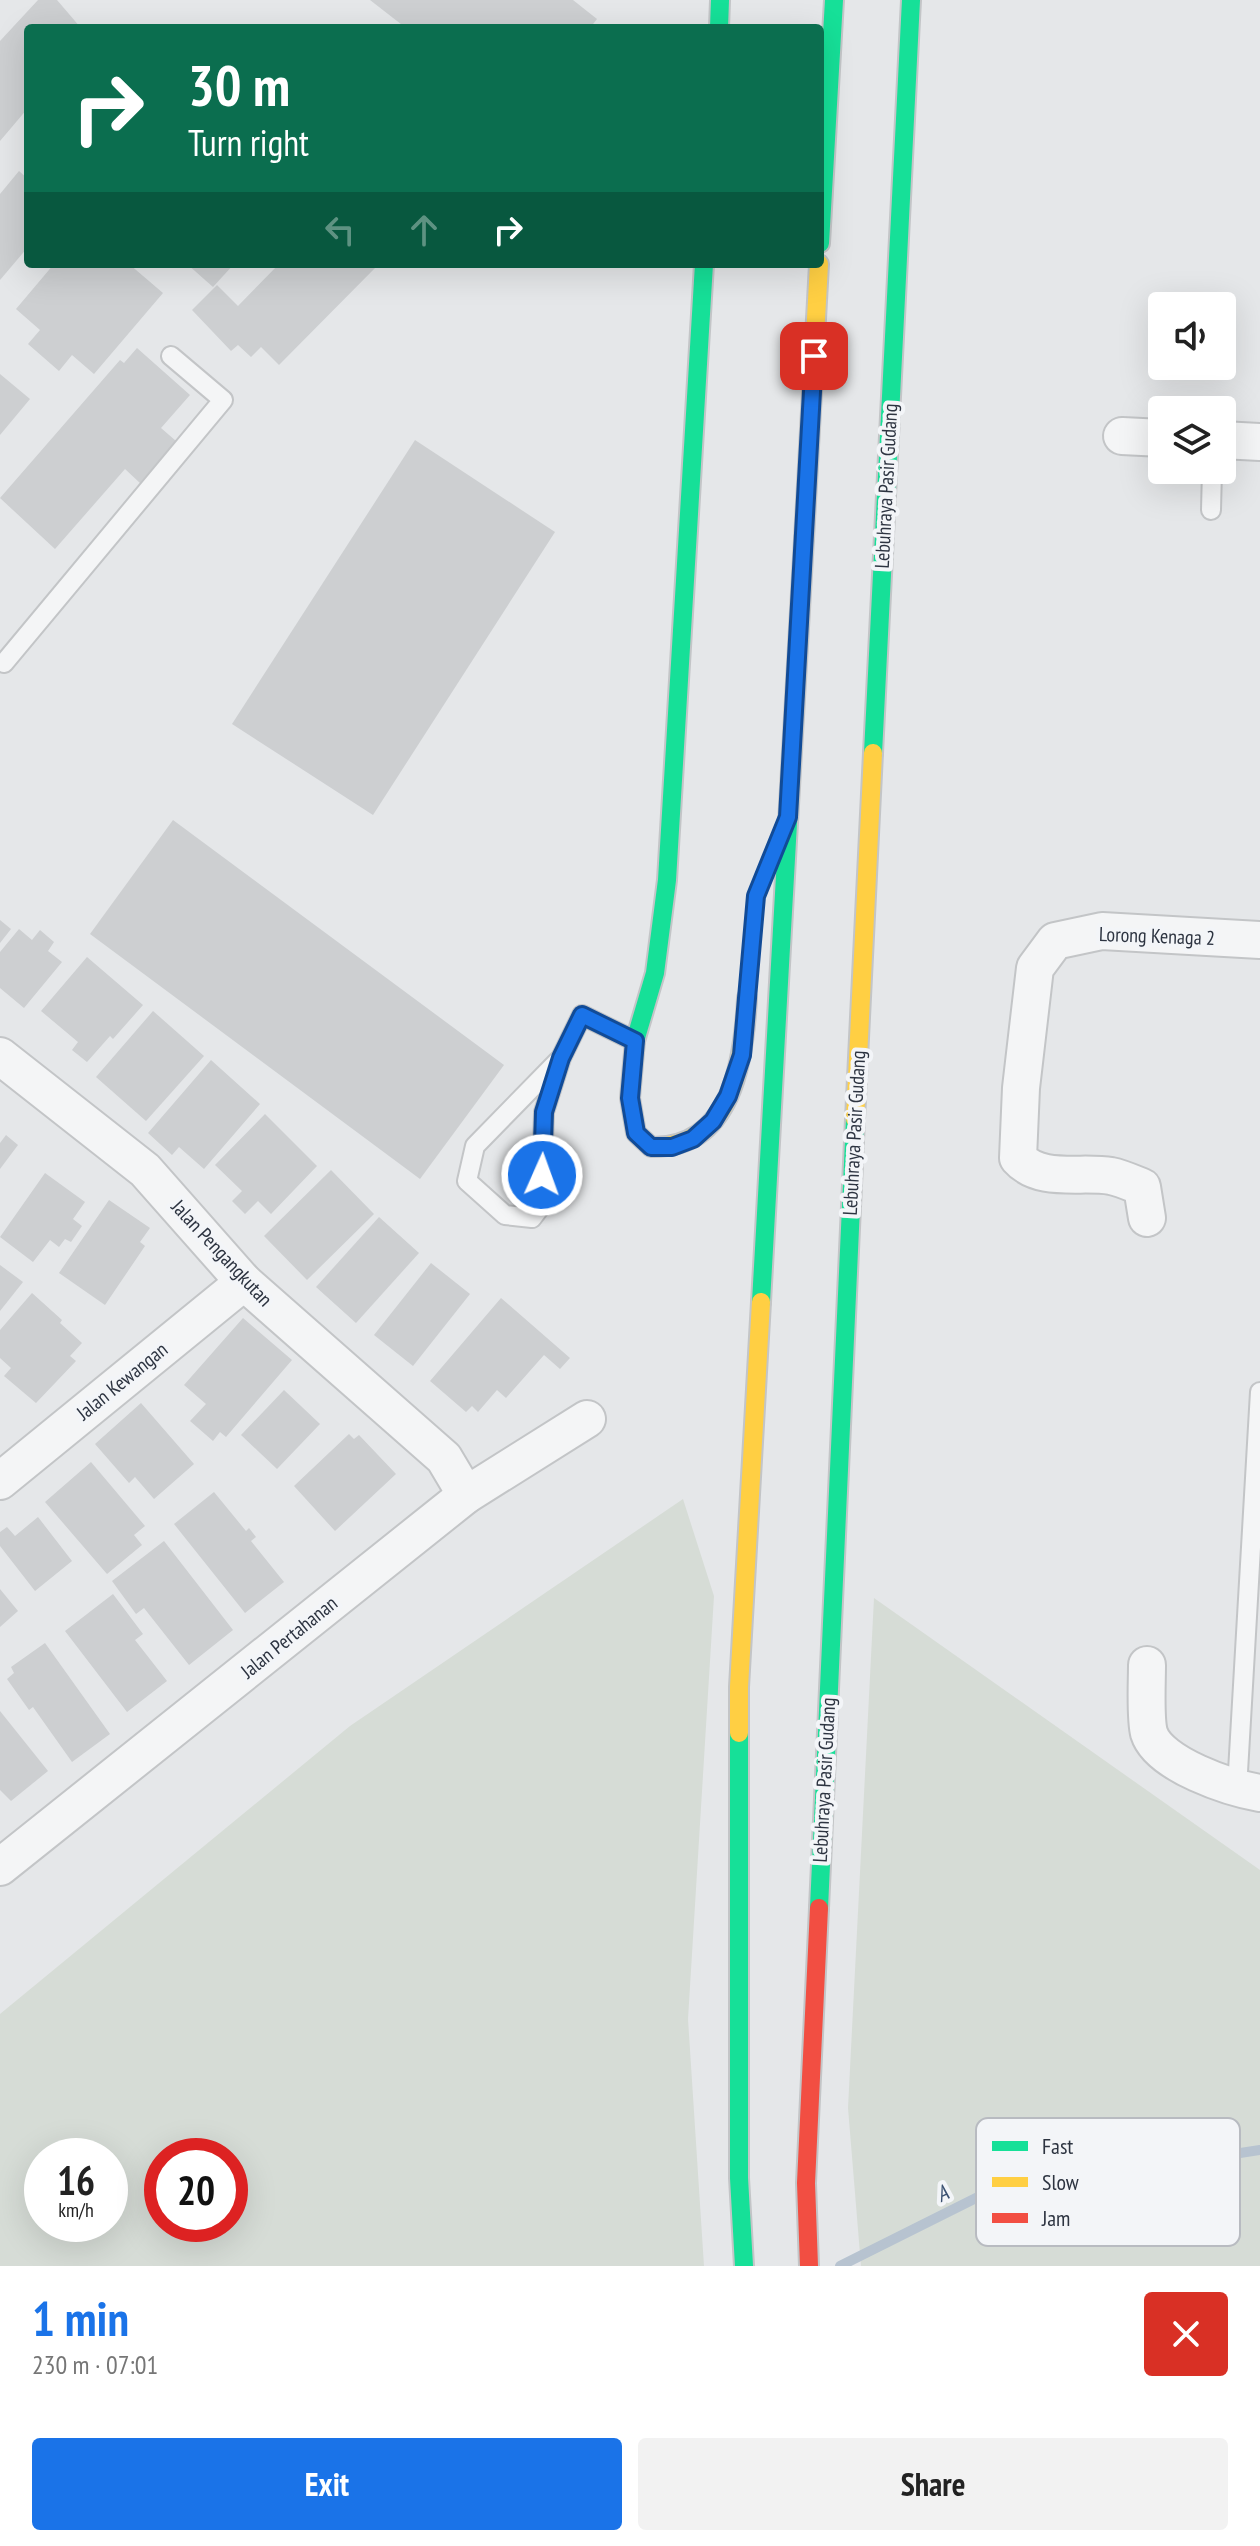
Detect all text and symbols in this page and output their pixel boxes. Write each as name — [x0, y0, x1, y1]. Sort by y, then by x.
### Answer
text: 30 m — [188, 49, 290, 121]
icon: right — [56, 56, 160, 160]
text: Turn right — [188, 119, 309, 166]
icon: left — [318, 208, 362, 252]
icon: ahead — [402, 208, 446, 252]
icon: right — [486, 208, 530, 252]
map controls — [1148, 292, 1236, 484]
button: sound — [1148, 292, 1236, 380]
pin — [780, 322, 848, 390]
icon: arrive — [792, 334, 836, 378]
button: layers — [1148, 396, 1236, 484]
street label: Lebuhraya Pasir Gudang — [869, 403, 903, 569]
street label: Lorong Kenaga 2 — [1099, 921, 1215, 951]
street label: Lebuhraya Pasir Gudang — [837, 1050, 871, 1216]
position arrow — [500, 1133, 584, 1217]
street label: Jalan Pengangkutan — [165, 1193, 278, 1312]
street label: Jalan Kewangan — [70, 1336, 173, 1426]
street label: Jalan Pertahanan — [235, 1590, 343, 1685]
street label: Lebuhraya Pasir Gudang — [807, 1697, 841, 1863]
legend — [976, 2118, 1240, 2246]
text: Fast — [1042, 2132, 1073, 2160]
speed limit sign: 20 — [144, 2138, 248, 2242]
text: 16 — [57, 2154, 95, 2206]
text: Slow — [1042, 2168, 1079, 2196]
water label: A — [931, 2178, 953, 2208]
text: km/h — [58, 2197, 94, 2223]
text: Jam — [1041, 2204, 1070, 2232]
text: 1 min — [32, 2287, 129, 2349]
button: close — [1144, 2292, 1228, 2376]
text: 230 m · 07:01 — [32, 2348, 158, 2381]
button: Exit — [32, 2438, 622, 2530]
button: Share — [638, 2438, 1228, 2530]

